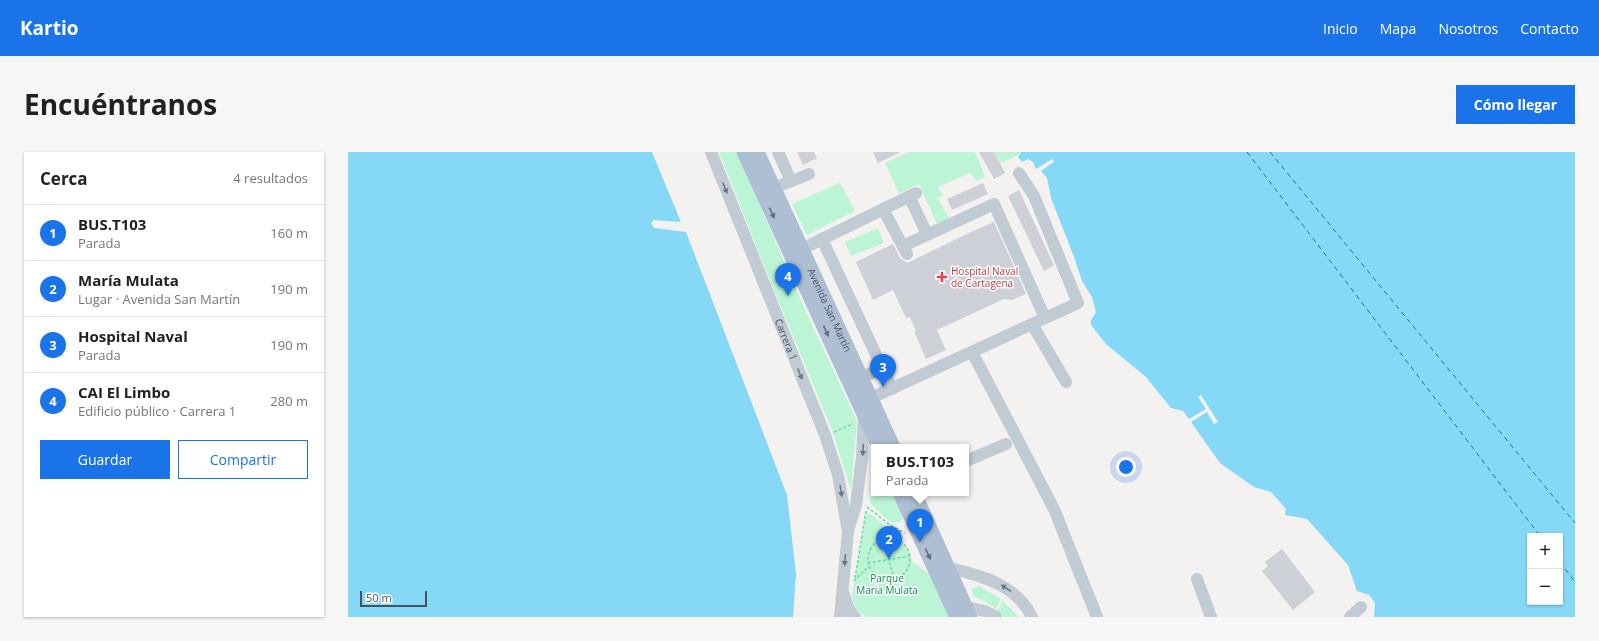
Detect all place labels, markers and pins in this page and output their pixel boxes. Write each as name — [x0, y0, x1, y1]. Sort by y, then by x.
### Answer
pin: 4 — [775, 263, 801, 296]
place label: Hospital Naval de Cartagena — [951, 264, 1018, 290]
marker: Hospital Naval de Cartagena — [936, 271, 948, 283]
pin: 3 — [870, 354, 896, 387]
pin: 1 — [907, 509, 933, 542]
pin: 2 — [876, 526, 902, 559]

